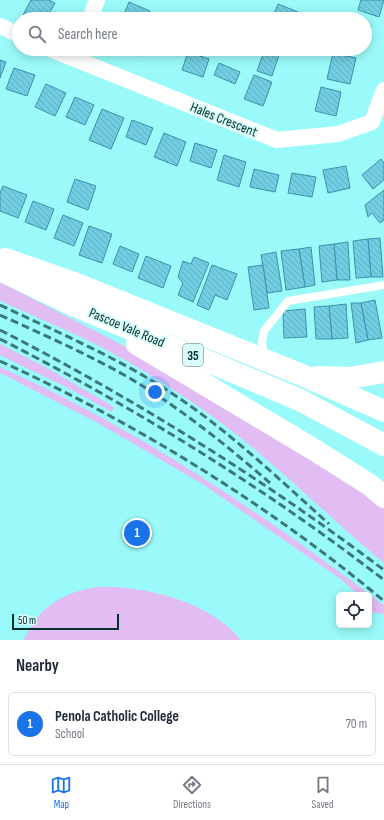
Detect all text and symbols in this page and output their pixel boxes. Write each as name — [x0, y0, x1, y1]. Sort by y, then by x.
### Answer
search box — [12, 12, 372, 56]
icon: search — [26, 23, 48, 45]
text: Search here — [58, 25, 118, 44]
street label: Hales Crescent — [188, 98, 260, 141]
street label: Pascoe Vale Road — [86, 304, 167, 351]
road number: 35 — [183, 344, 203, 366]
your location — [145, 382, 165, 402]
pin: 1 — [124, 518, 150, 548]
map controls — [336, 592, 372, 628]
button: locate — [336, 592, 372, 628]
scale bar — [12, 612, 119, 631]
text: 50 m — [18, 614, 36, 627]
text: Nearby — [16, 656, 59, 676]
text: Penola Catholic College — [55, 707, 179, 726]
text: 1 — [27, 716, 33, 732]
text: 70 m — [346, 716, 367, 732]
text: School — [55, 726, 85, 742]
tab: Map — [50, 774, 72, 811]
tab: Directions — [173, 774, 211, 811]
tab: Saved — [312, 774, 334, 811]

